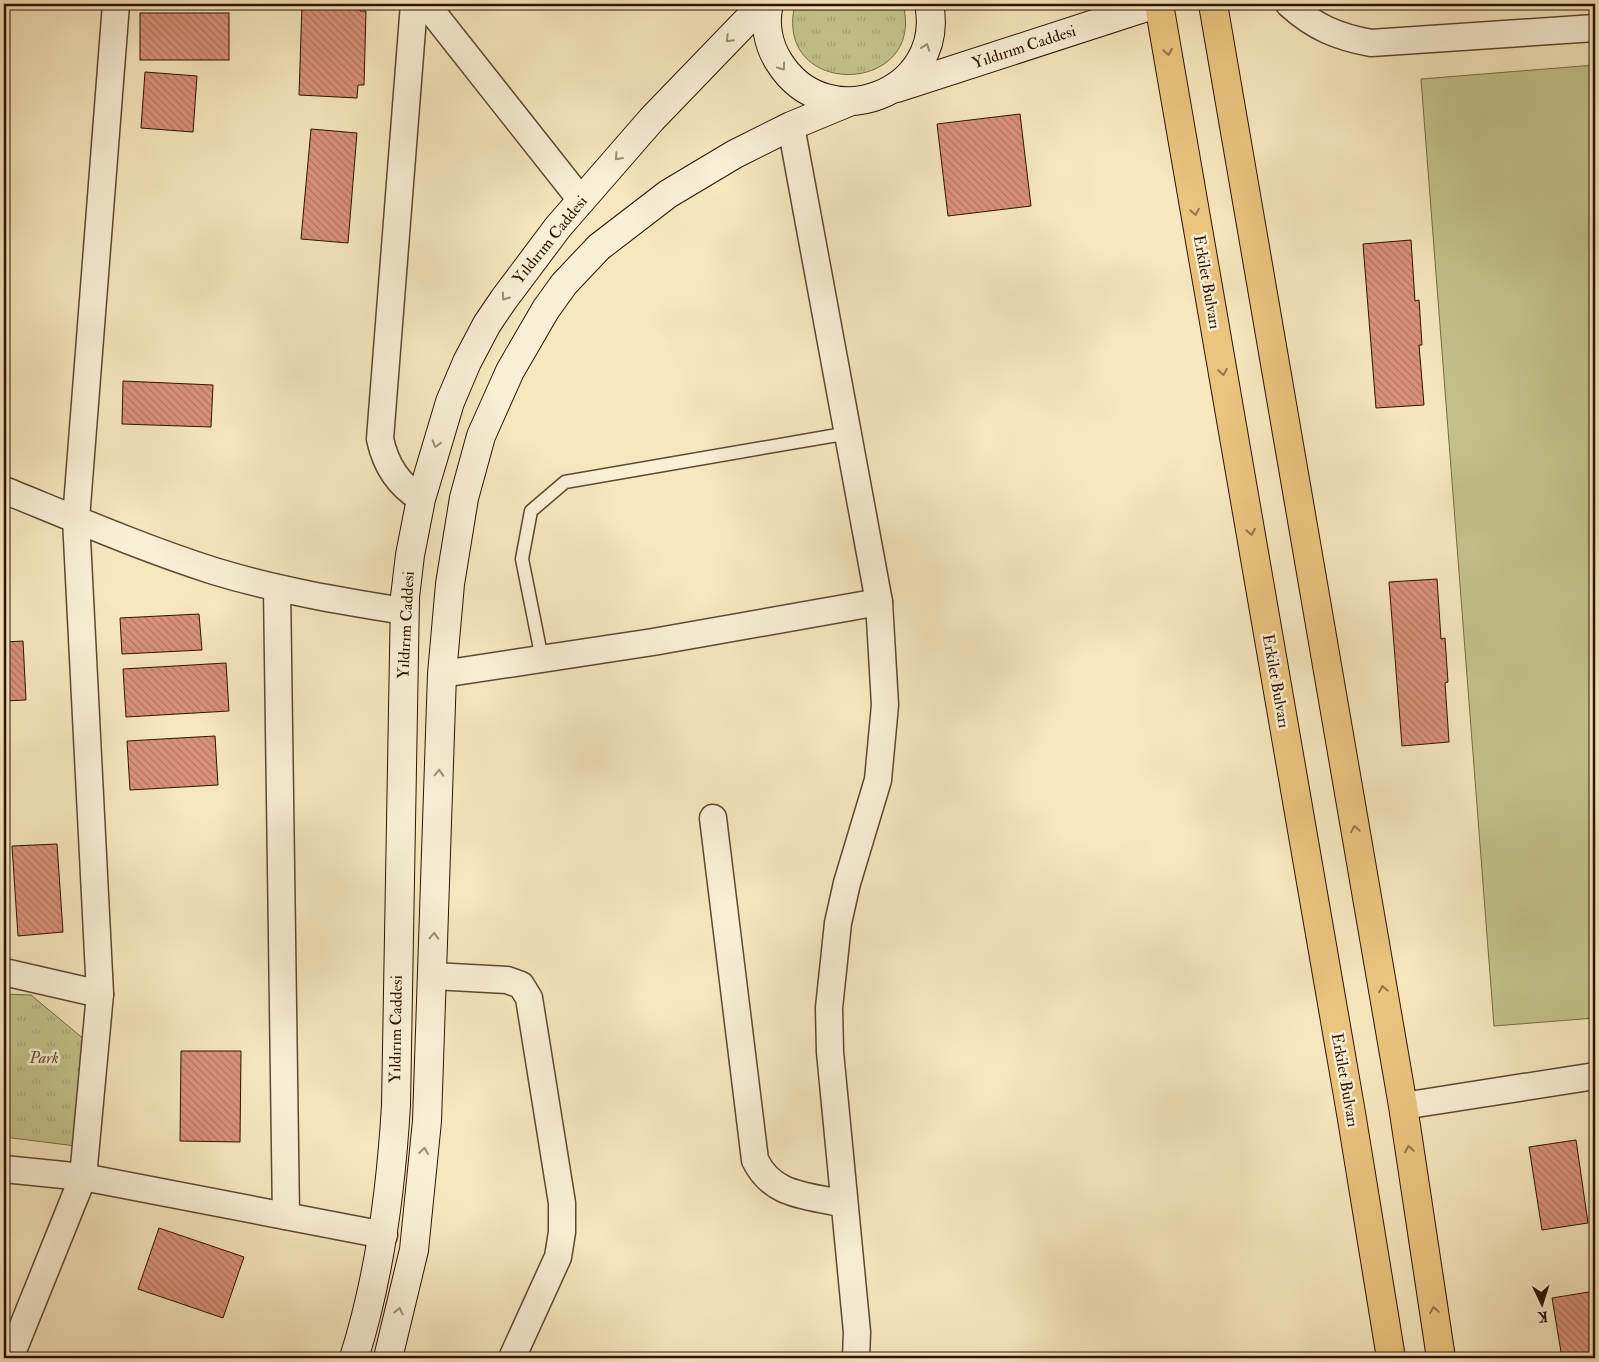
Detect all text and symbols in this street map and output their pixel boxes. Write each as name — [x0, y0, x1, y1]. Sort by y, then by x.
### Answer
street label: Yıldırım Caddesi — [970, 21, 1078, 73]
one-way arrow — [726, 33, 735, 42]
one-way arrow — [920, 43, 930, 51]
one-way arrow — [1162, 47, 1172, 56]
one-way arrow — [776, 61, 785, 70]
one-way arrow — [615, 152, 624, 161]
street label: Yıldırım Caddesi — [508, 192, 592, 288]
one-way arrow — [1190, 208, 1200, 216]
street label: Erkilet Bulvarı — [1189, 233, 1225, 331]
one-way arrow — [502, 291, 511, 301]
one-way arrow — [1218, 368, 1228, 376]
one-way arrow — [432, 439, 442, 447]
one-way arrow — [1245, 528, 1255, 537]
street label: Yıldırım Caddesi — [393, 571, 419, 679]
street label: Erkilet Bulvarı — [1258, 632, 1294, 730]
one-way arrow — [434, 769, 444, 777]
one-way arrow — [1351, 825, 1361, 833]
one-way arrow — [429, 932, 439, 940]
street label: Yıldırım Caddesi — [385, 975, 407, 1083]
one-way arrow — [1378, 985, 1388, 993]
street label: Erkilet Bulvarı — [1327, 1031, 1363, 1129]
park label: Park — [28, 1048, 59, 1068]
one-way arrow — [1405, 1145, 1415, 1154]
one-way arrow — [418, 1146, 429, 1154]
north arrow — [1516, 1280, 1566, 1330]
one-way arrow — [393, 1306, 404, 1315]
one-way arrow — [1429, 1306, 1439, 1314]
text: K — [1536, 1308, 1548, 1325]

